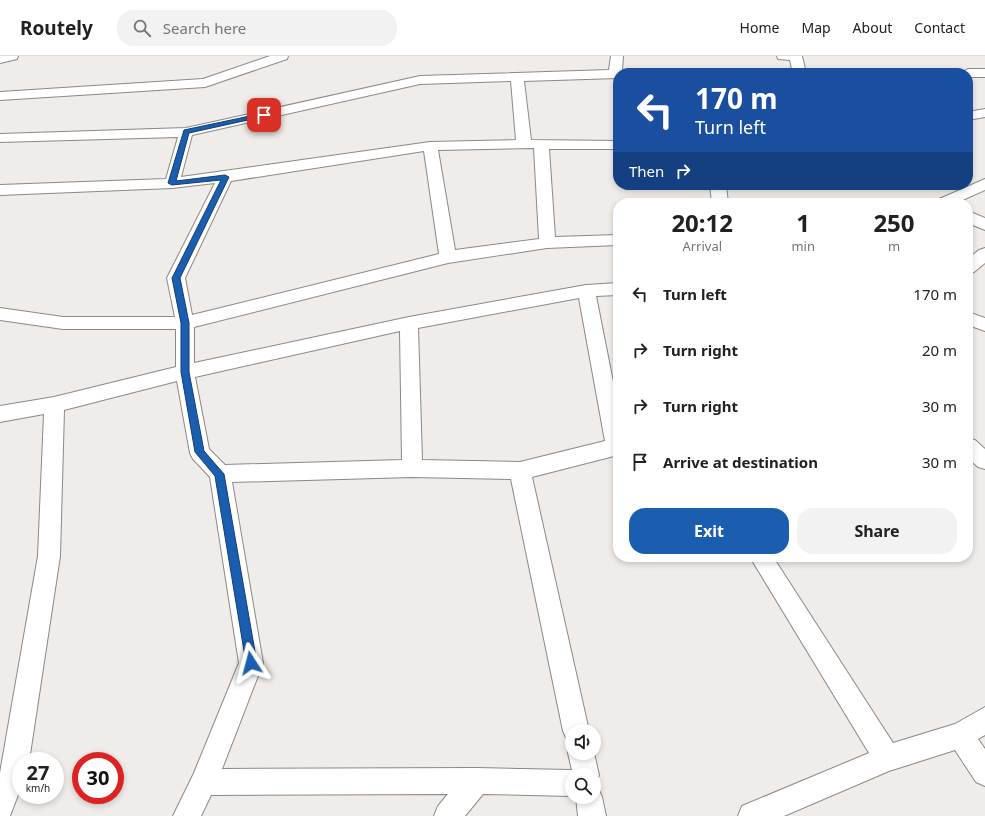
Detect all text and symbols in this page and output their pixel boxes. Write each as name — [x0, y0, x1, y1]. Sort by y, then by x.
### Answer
search box — [117, 10, 397, 46]
text: Routely — [20, 15, 93, 41]
icon: search — [131, 17, 153, 39]
text: Search here — [163, 18, 246, 38]
text: Home — [740, 18, 779, 37]
text: Map — [801, 18, 831, 37]
text: About — [853, 18, 892, 37]
text: Contact — [914, 18, 965, 37]
text: 170 m — [695, 79, 778, 117]
icon: left — [629, 84, 681, 136]
pin — [247, 98, 281, 132]
icon: arrive — [253, 104, 275, 126]
text: Turn left — [695, 115, 766, 139]
icon: right — [672, 160, 694, 182]
text: Then — [629, 161, 664, 181]
text: 20:12 — [671, 206, 733, 239]
text: 1 — [796, 206, 810, 239]
text: 250 — [873, 206, 915, 239]
text: Arrival — [682, 237, 722, 255]
text: min — [791, 237, 815, 255]
text: m — [888, 237, 900, 255]
icon: left — [629, 283, 651, 305]
text: Turn left — [663, 284, 727, 304]
text: 170 m — [913, 284, 957, 304]
icon: right — [629, 339, 651, 361]
text: Turn right — [663, 340, 738, 360]
text: 20 m — [922, 340, 957, 360]
icon: right — [629, 395, 651, 417]
text: Turn right — [663, 396, 738, 416]
text: 30 m — [922, 396, 957, 416]
icon: arrive — [629, 451, 651, 473]
text: Arrive at destination — [663, 452, 818, 472]
text: 30 m — [922, 452, 957, 472]
button: Exit — [629, 508, 789, 554]
button: Share — [797, 508, 957, 554]
position arrow — [230, 642, 272, 684]
map controls — [565, 724, 601, 804]
button: sound — [565, 724, 601, 760]
speed limit sign: 30 — [72, 752, 124, 804]
text: 27 — [27, 759, 49, 786]
button: search — [565, 768, 601, 804]
text: km/h — [26, 781, 50, 795]

